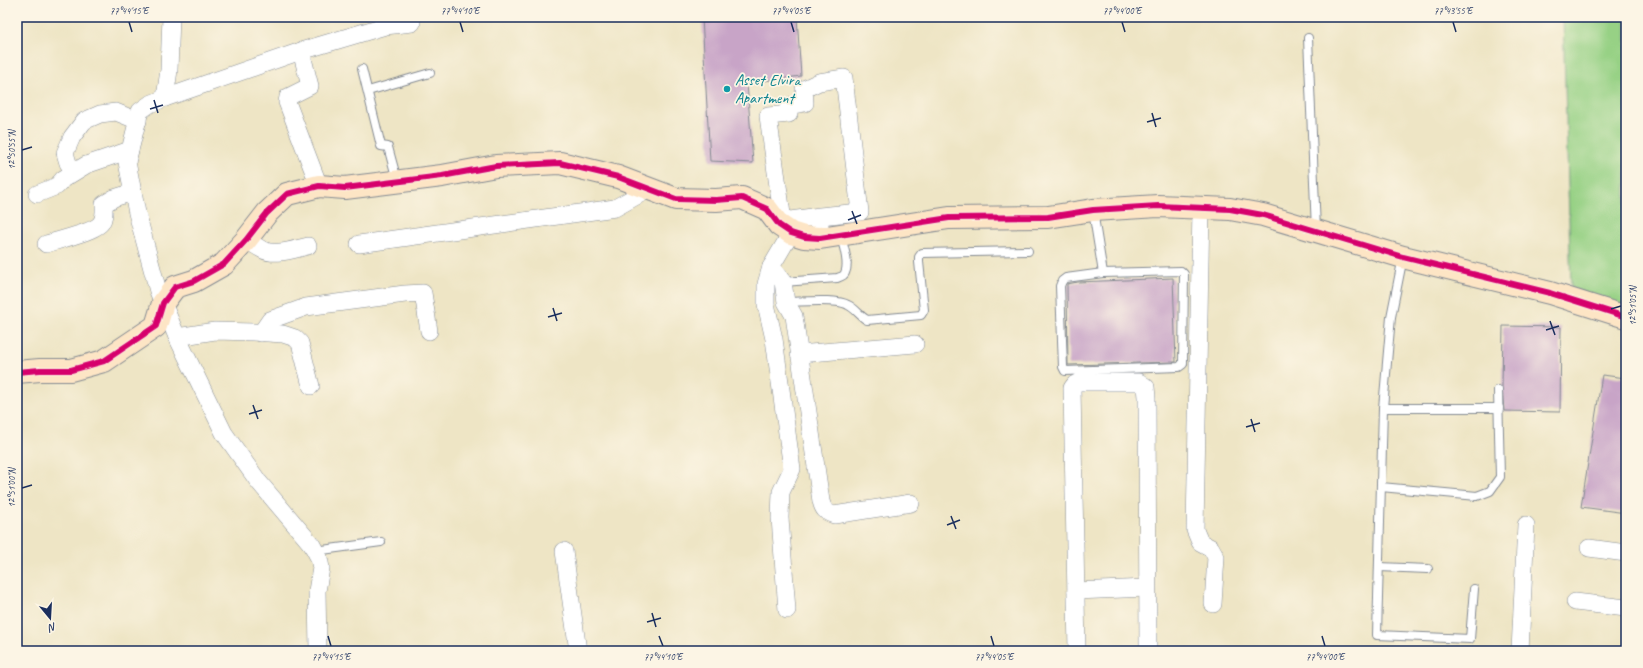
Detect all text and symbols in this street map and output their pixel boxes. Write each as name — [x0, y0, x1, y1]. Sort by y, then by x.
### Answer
text: 77°44'15"E — [110, 4, 150, 17]
text: 77°44'10"E — [441, 4, 481, 17]
text: 77°44'05"E — [772, 4, 812, 17]
text: 77°44'00"E — [1103, 4, 1143, 17]
text: 77°43'55"E — [1434, 4, 1474, 17]
place label: Asset Elvira Apartment — [735, 70, 802, 108]
marker: Asset Elvira Apartment — [722, 84, 732, 94]
text: 12°50'55"N — [5, 128, 18, 170]
text: 12°51'05"N — [1626, 284, 1639, 326]
text: 12°51'00"N — [5, 466, 18, 508]
north arrow — [30, 598, 70, 638]
text: N — [46, 620, 58, 636]
text: 77°44'15"E — [312, 650, 352, 663]
text: 77°44'10"E — [644, 650, 684, 663]
text: 77°44'05"E — [975, 650, 1015, 663]
text: 77°44'00"E — [1306, 650, 1346, 663]

